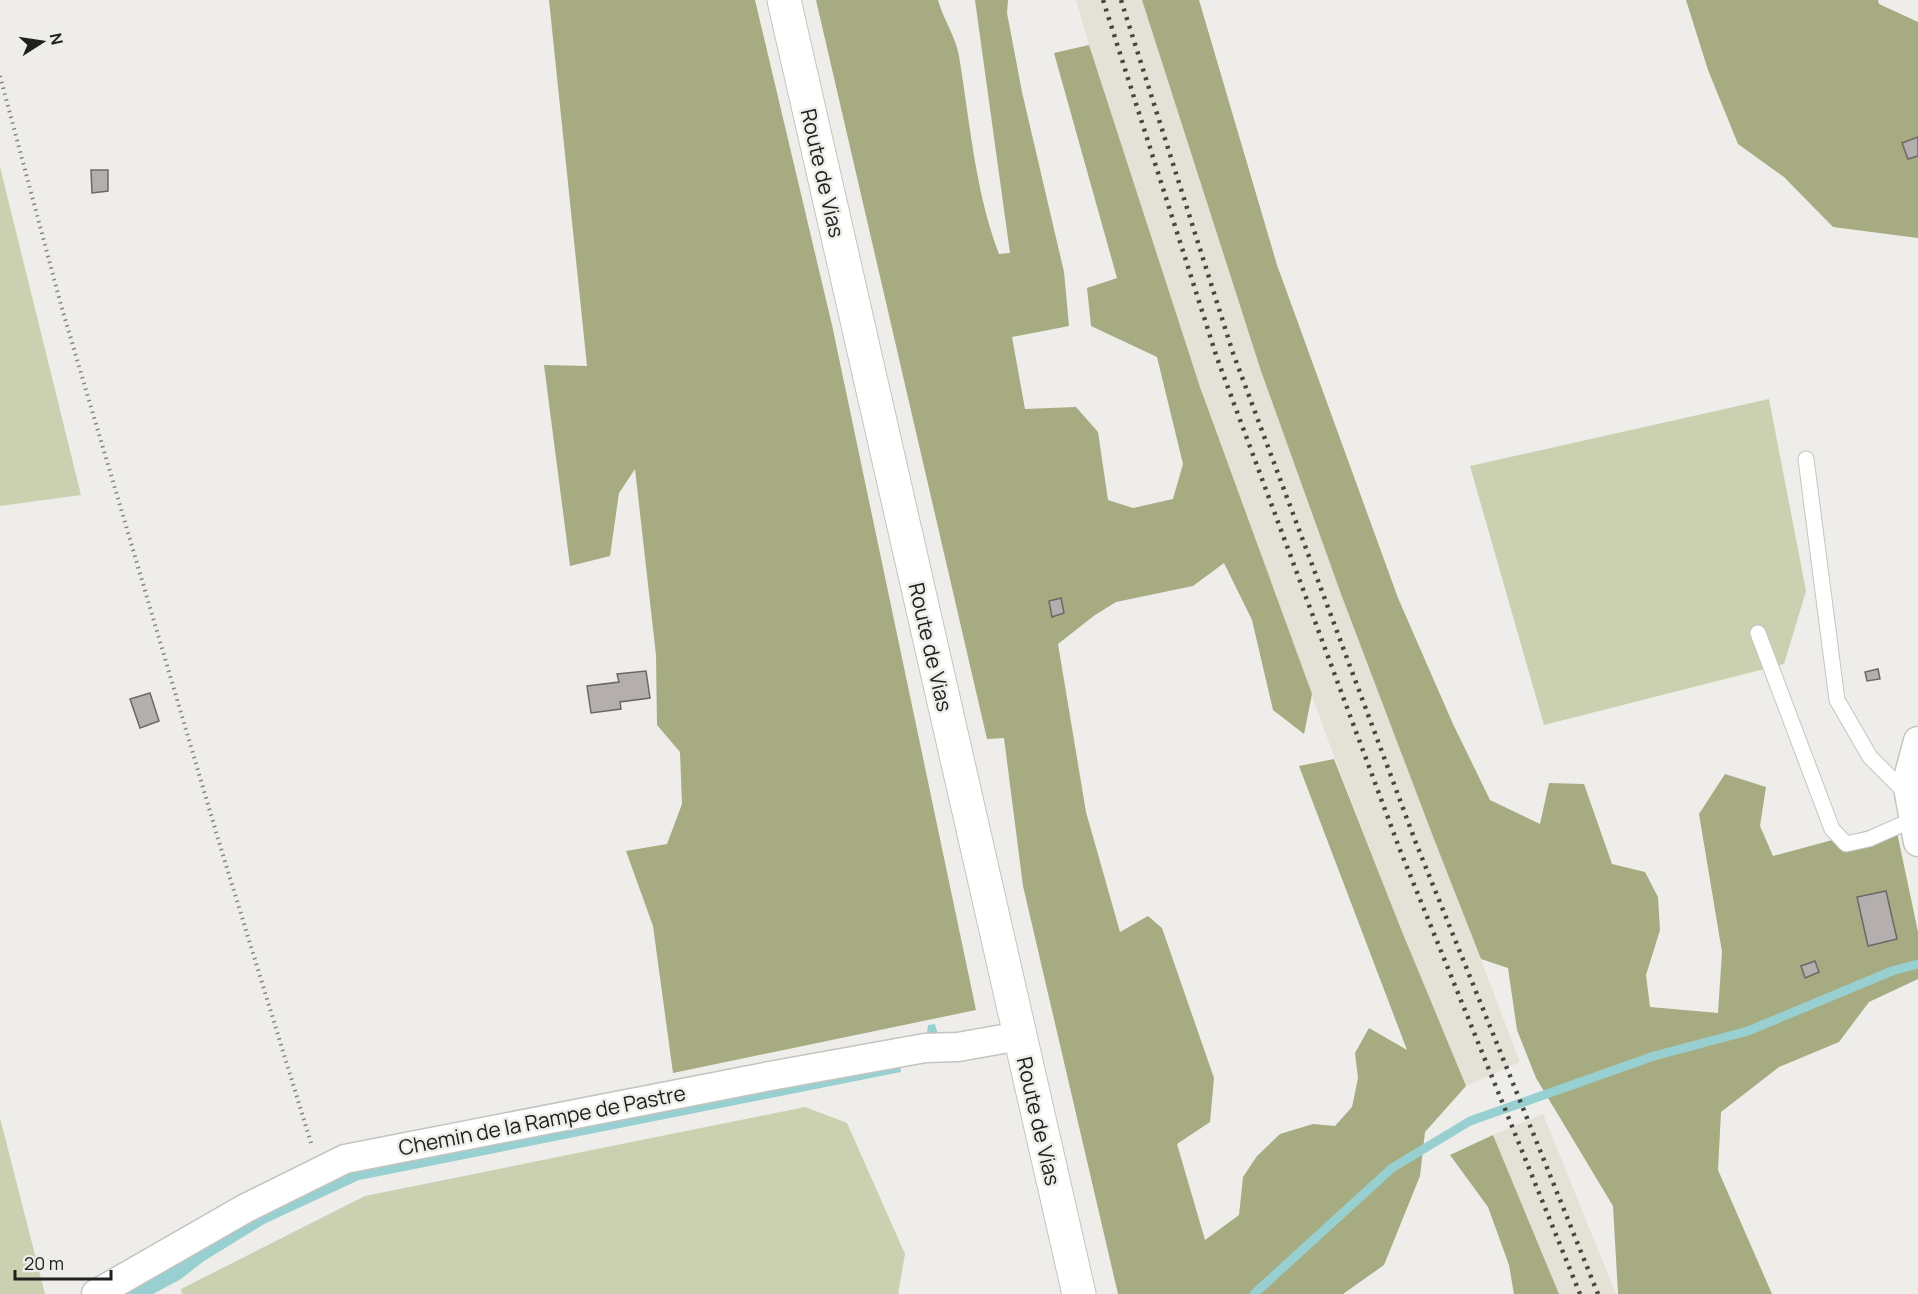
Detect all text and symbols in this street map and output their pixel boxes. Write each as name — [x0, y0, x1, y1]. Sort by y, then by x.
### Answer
north arrow — [12, 12, 72, 72]
text: N — [45, 31, 69, 47]
street label: Route de Vias — [795, 106, 851, 240]
street label: Route de Vias — [903, 580, 959, 714]
street label: Route de Vias — [1011, 1054, 1067, 1188]
street label: Chemin de la Rampe de Pastre — [396, 1078, 688, 1162]
scale bar — [15, 1243, 111, 1281]
text: 20 m — [24, 1251, 64, 1275]

